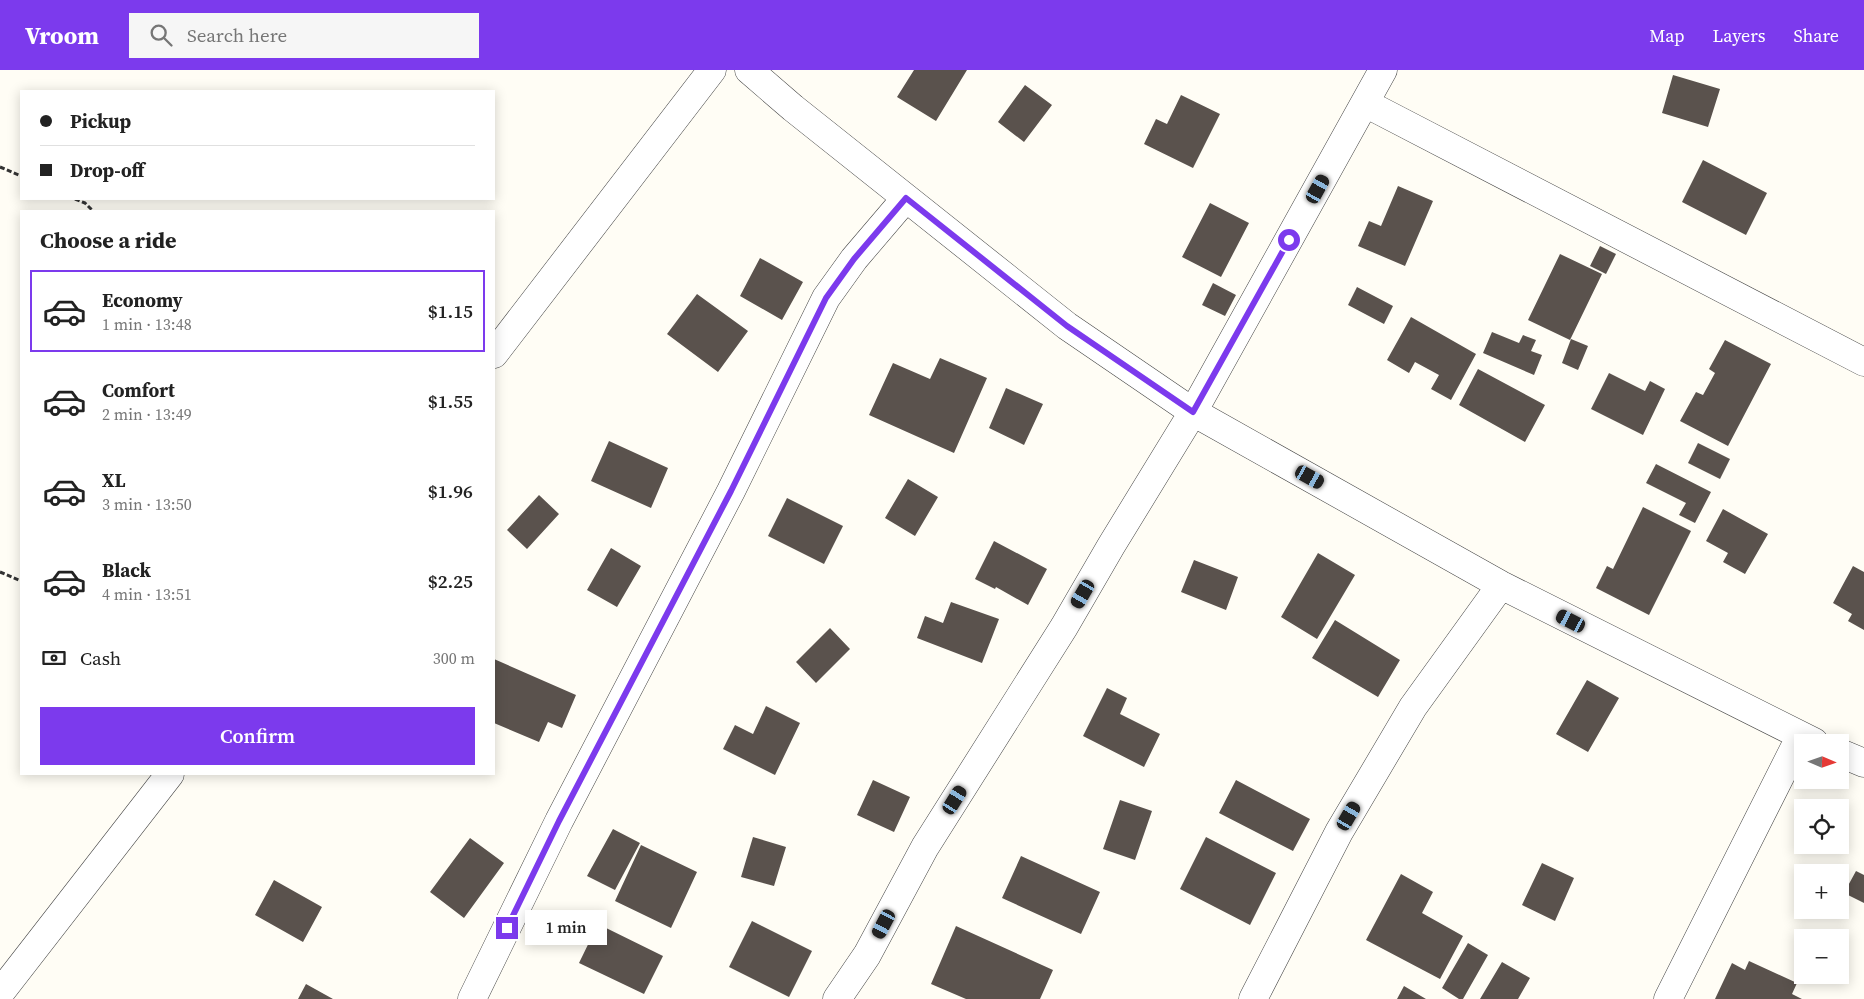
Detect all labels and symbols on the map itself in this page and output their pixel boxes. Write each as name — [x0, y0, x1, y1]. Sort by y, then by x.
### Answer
car — [1304, 172, 1331, 206]
route start — [1278, 229, 1300, 251]
car — [1293, 463, 1326, 491]
car — [1069, 577, 1096, 611]
car — [1554, 608, 1587, 634]
north arrow — [1794, 734, 1849, 789]
car — [940, 783, 969, 817]
car — [1335, 799, 1362, 833]
car — [870, 907, 897, 941]
callout: 1 min — [524, 910, 607, 946]
route end — [496, 917, 518, 939]

